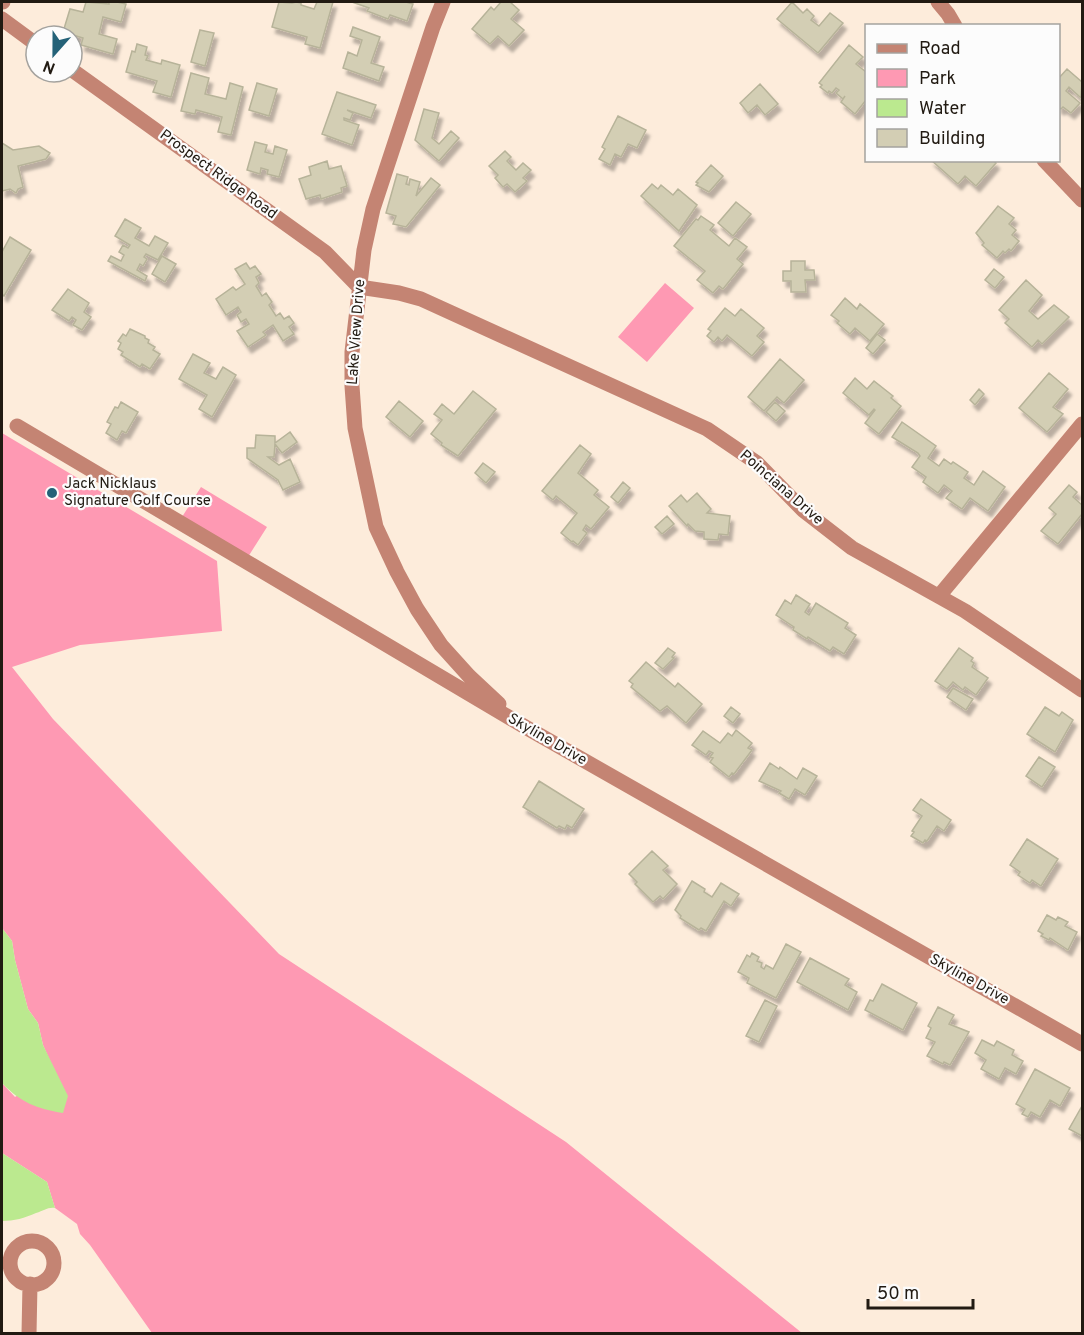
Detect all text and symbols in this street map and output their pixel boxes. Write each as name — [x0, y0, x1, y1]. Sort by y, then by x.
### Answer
north arrow — [24, 24, 84, 84]
legend — [865, 24, 1060, 162]
text: Road — [919, 38, 961, 61]
text: N — [40, 55, 58, 78]
text: Park — [919, 68, 956, 91]
text: Water — [919, 98, 966, 121]
street label: Prospect Ridge Road — [156, 126, 280, 224]
text: Building — [919, 128, 985, 151]
street label: Lake View Drive — [344, 278, 370, 386]
street label: Poinciana Drive — [735, 446, 827, 530]
place label: Jack Nicklaus Signature Golf Course — [64, 475, 211, 511]
marker: Jack Nicklaus Signature Golf Course — [45, 486, 59, 500]
street label: Skyline Drive — [504, 710, 590, 770]
street label: Skyline Drive — [926, 950, 1012, 1010]
scale bar — [868, 1272, 973, 1310]
text: 50 m — [877, 1283, 919, 1306]

